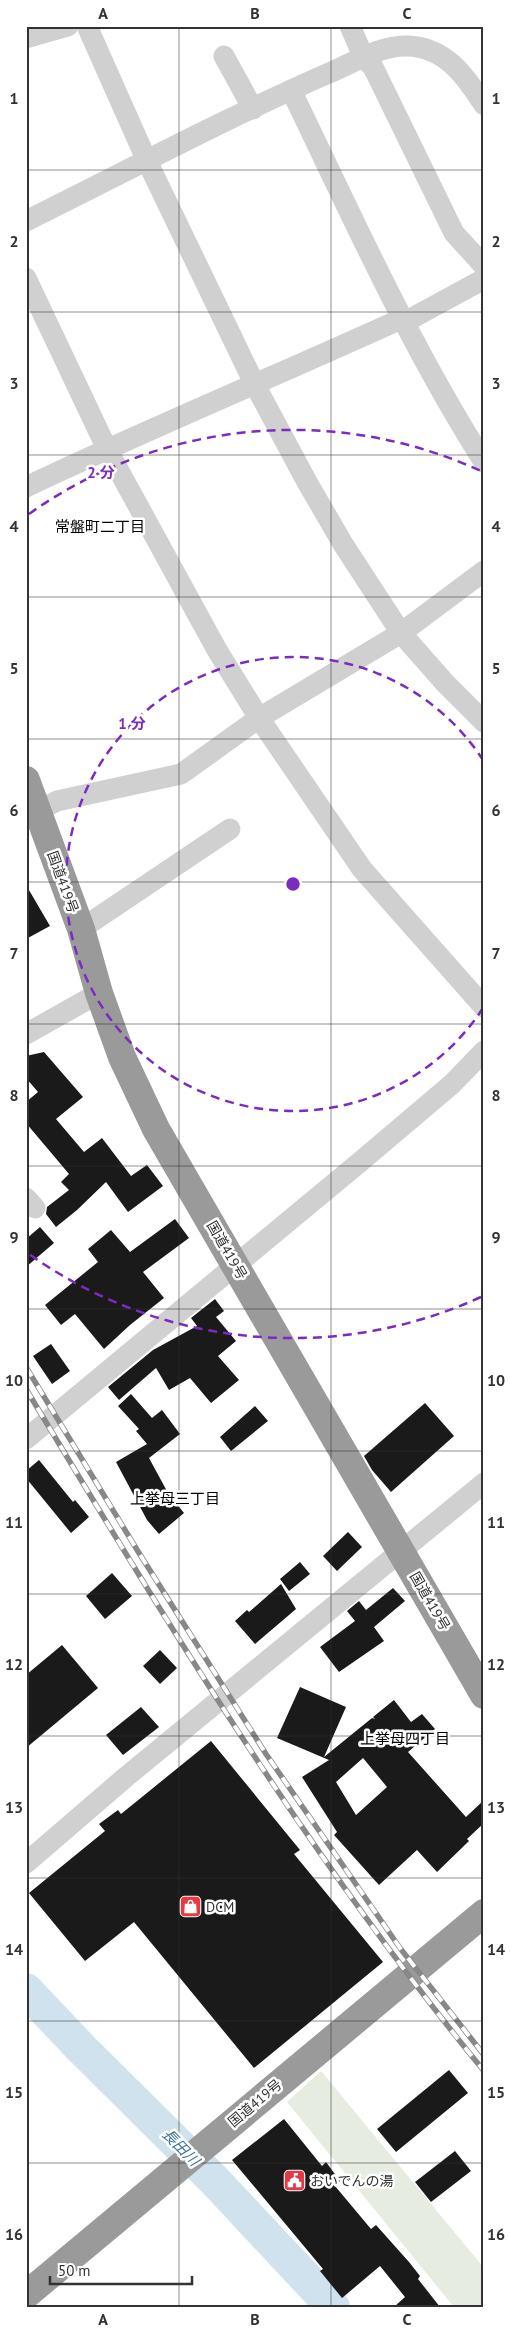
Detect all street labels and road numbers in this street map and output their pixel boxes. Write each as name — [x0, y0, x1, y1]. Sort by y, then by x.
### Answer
street label: 国道419号 — [43, 848, 83, 916]
street label: 国道419号 — [203, 1217, 251, 1283]
street label: 国道419号 — [406, 1568, 454, 1634]
street label: 国道419号 — [224, 2075, 286, 2131]

